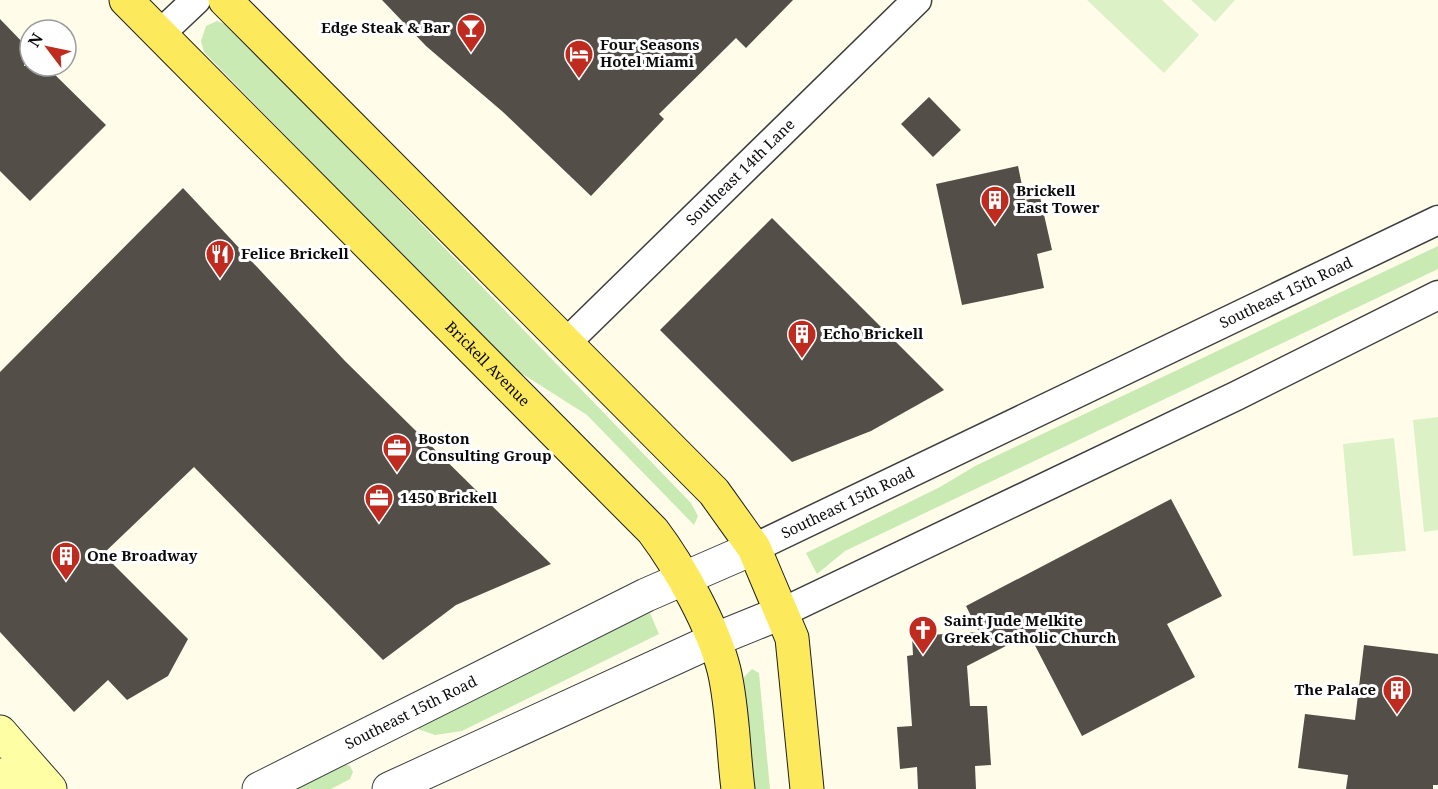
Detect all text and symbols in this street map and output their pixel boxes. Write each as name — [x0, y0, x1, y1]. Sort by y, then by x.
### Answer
bar icon: Edge Steak & Bar — [455, 12, 487, 54]
place label: Edge Steak & Bar — [321, 17, 450, 37]
north arrow — [18, 18, 78, 78]
text: N — [23, 29, 48, 51]
place label: Four Seasons Hotel Miami — [600, 34, 700, 71]
hotel icon: Four Seasons Hotel Miami — [563, 38, 595, 80]
street label: Southeast 14th Lane — [681, 114, 799, 229]
place label: Brickell East Tower — [1016, 180, 1100, 217]
building icon: Brickell East Tower — [979, 184, 1011, 226]
restaurant icon: Felice Brickell — [204, 238, 236, 280]
place label: Felice Brickell — [241, 243, 349, 263]
street label: Southeast 15th Road — [1216, 252, 1355, 332]
street label: Brickell Avenue — [441, 316, 535, 410]
building icon: Echo Brickell — [786, 318, 818, 360]
place label: Echo Brickell — [823, 323, 924, 343]
place label: Boston Consulting Group — [418, 428, 552, 465]
office icon: Boston Consulting Group — [381, 432, 413, 474]
street label: Southeast 15th Road — [778, 462, 917, 543]
office icon: 1450 Brickell — [363, 482, 395, 524]
place label: 1450 Brickell — [400, 487, 498, 507]
building icon: One Broadway — [50, 540, 82, 582]
place label: One Broadway — [87, 545, 198, 565]
place label: Saint Jude Melkite Greek Catholic Church — [944, 610, 1117, 647]
church icon: Saint Jude Melkite Greek Catholic Church — [907, 614, 939, 656]
street label: Southeast 15th Road — [341, 670, 480, 753]
building icon: The Palace — [1381, 674, 1413, 716]
place label: The Palace — [1294, 679, 1376, 699]

